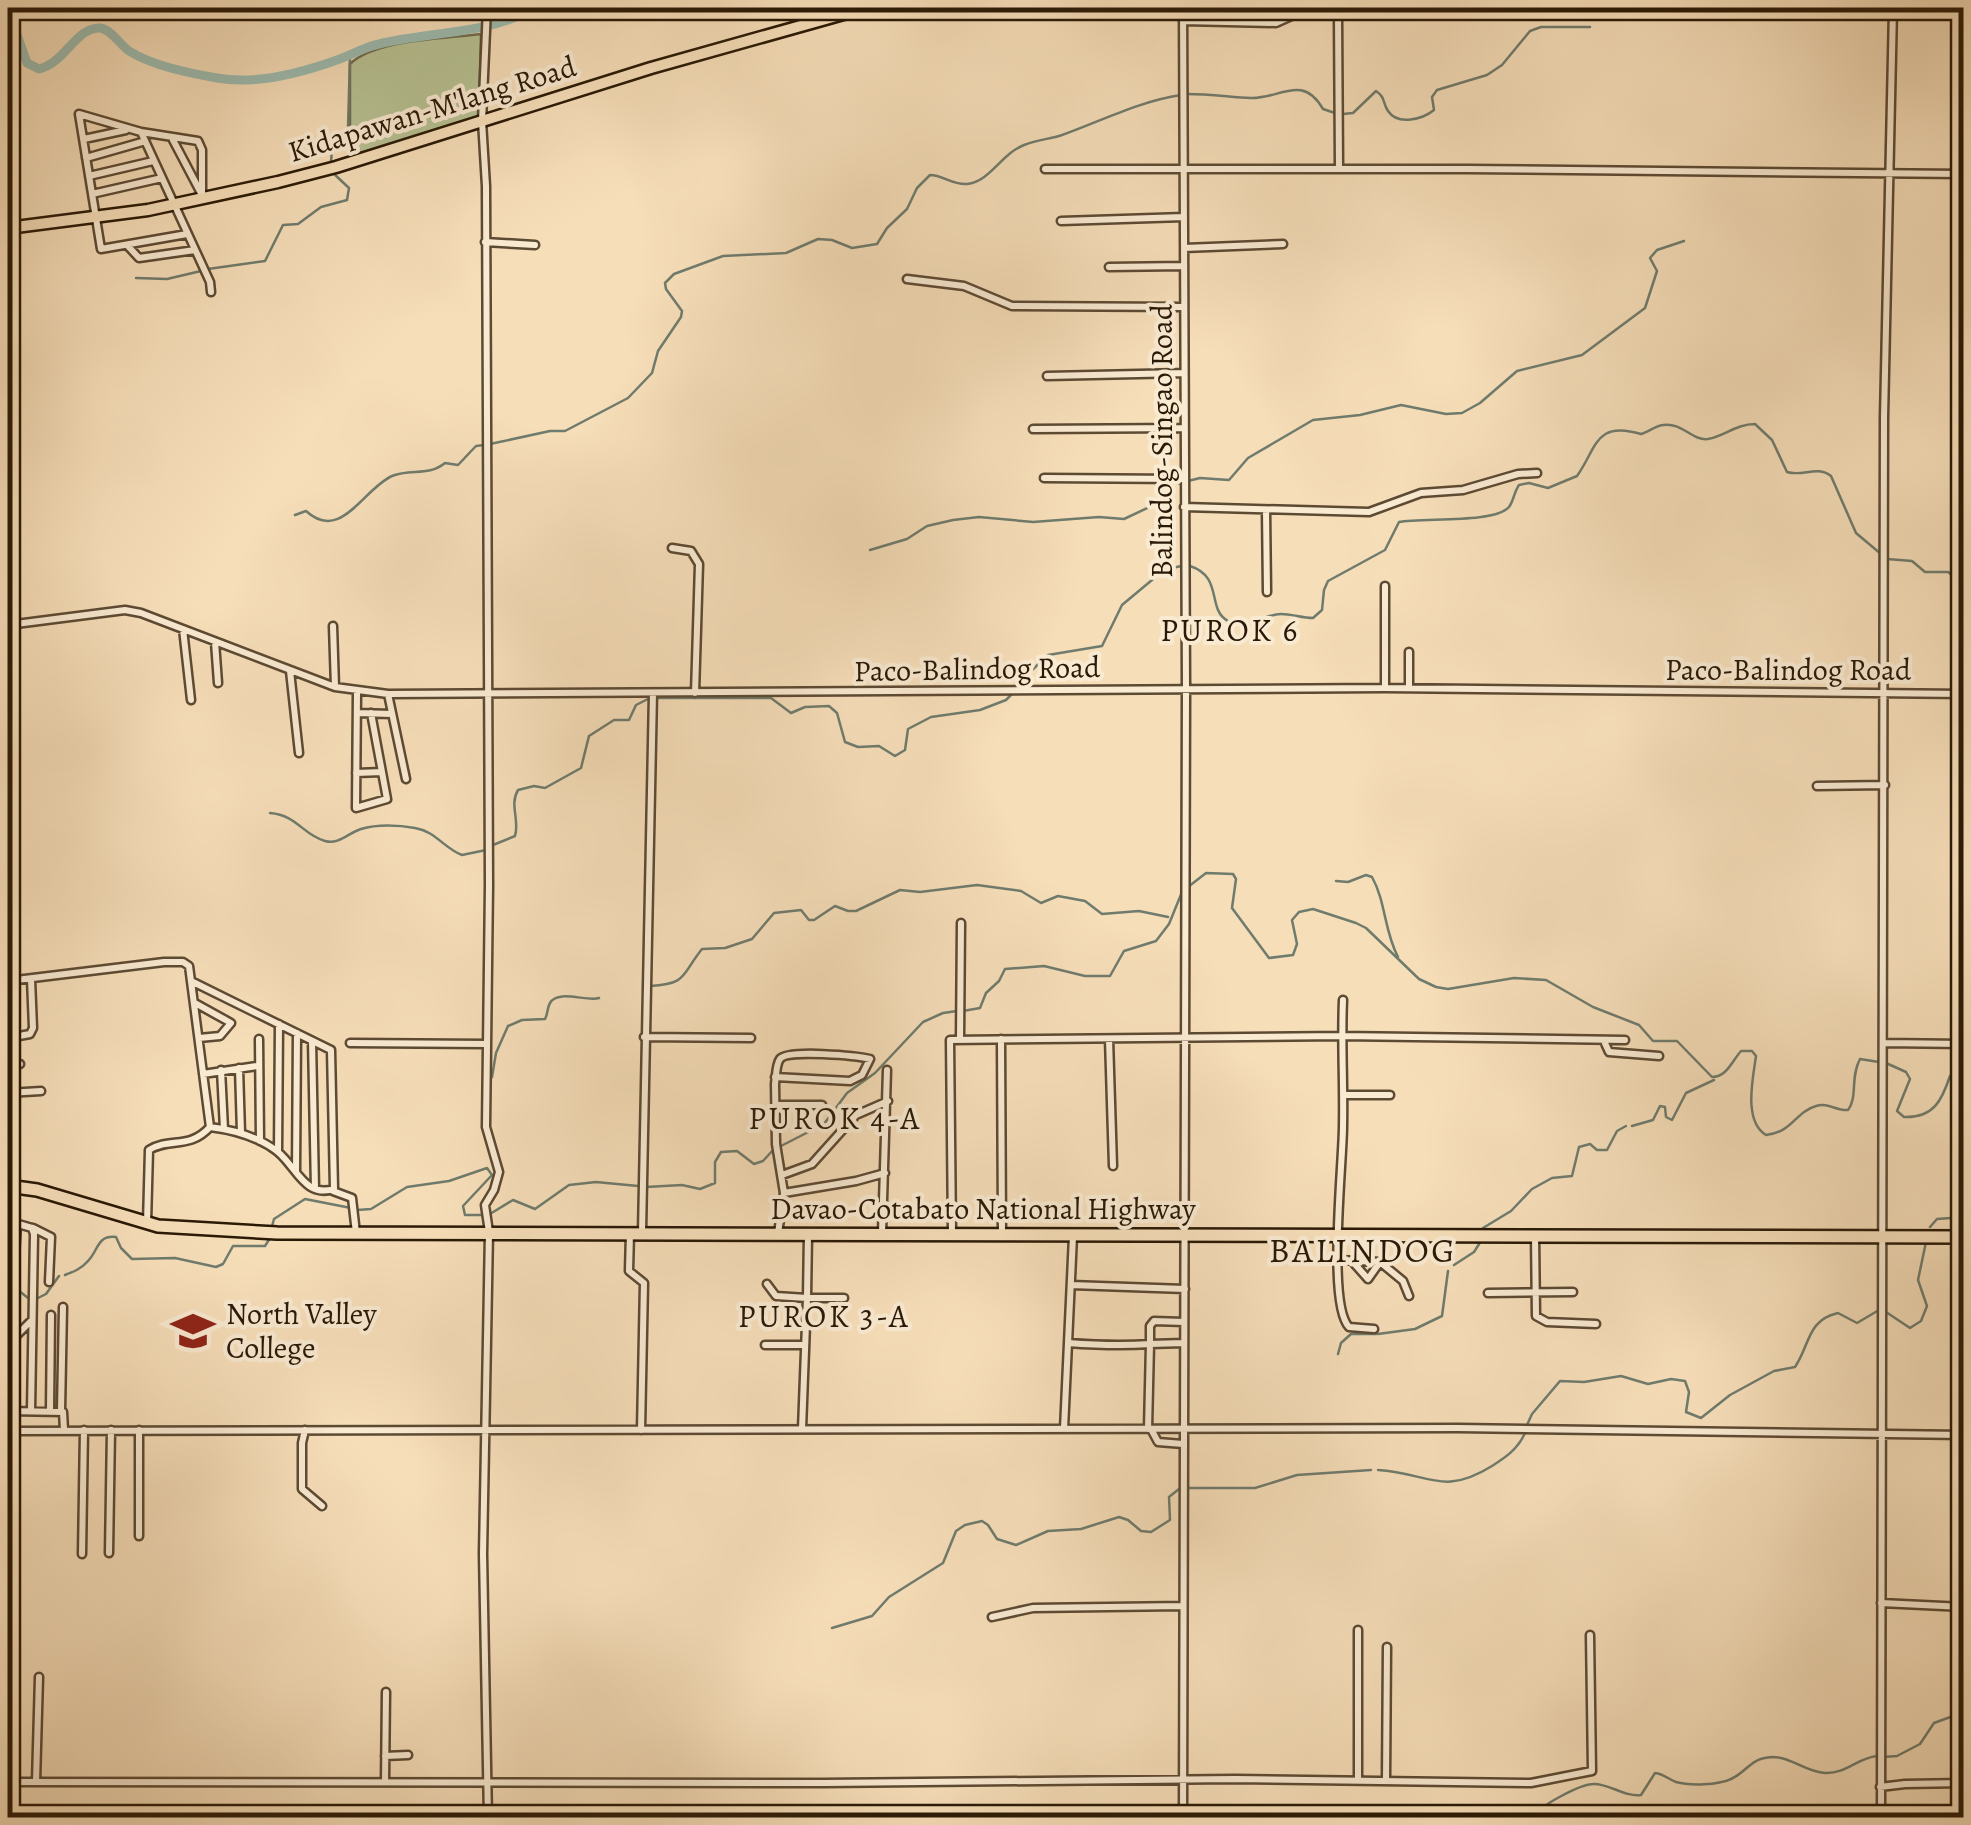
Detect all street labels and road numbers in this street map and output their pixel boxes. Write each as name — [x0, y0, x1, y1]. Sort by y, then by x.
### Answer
street label: Kidapawan-M'lang Road — [283, 46, 582, 172]
street label: Balindog-Singao Road — [1142, 303, 1182, 578]
street label: Paco-Balindog Road — [854, 647, 1101, 691]
street label: Paco-Balindog Road — [1665, 650, 1912, 690]
street label: Davao-Cotabato National Highway — [770, 1189, 1196, 1229]

